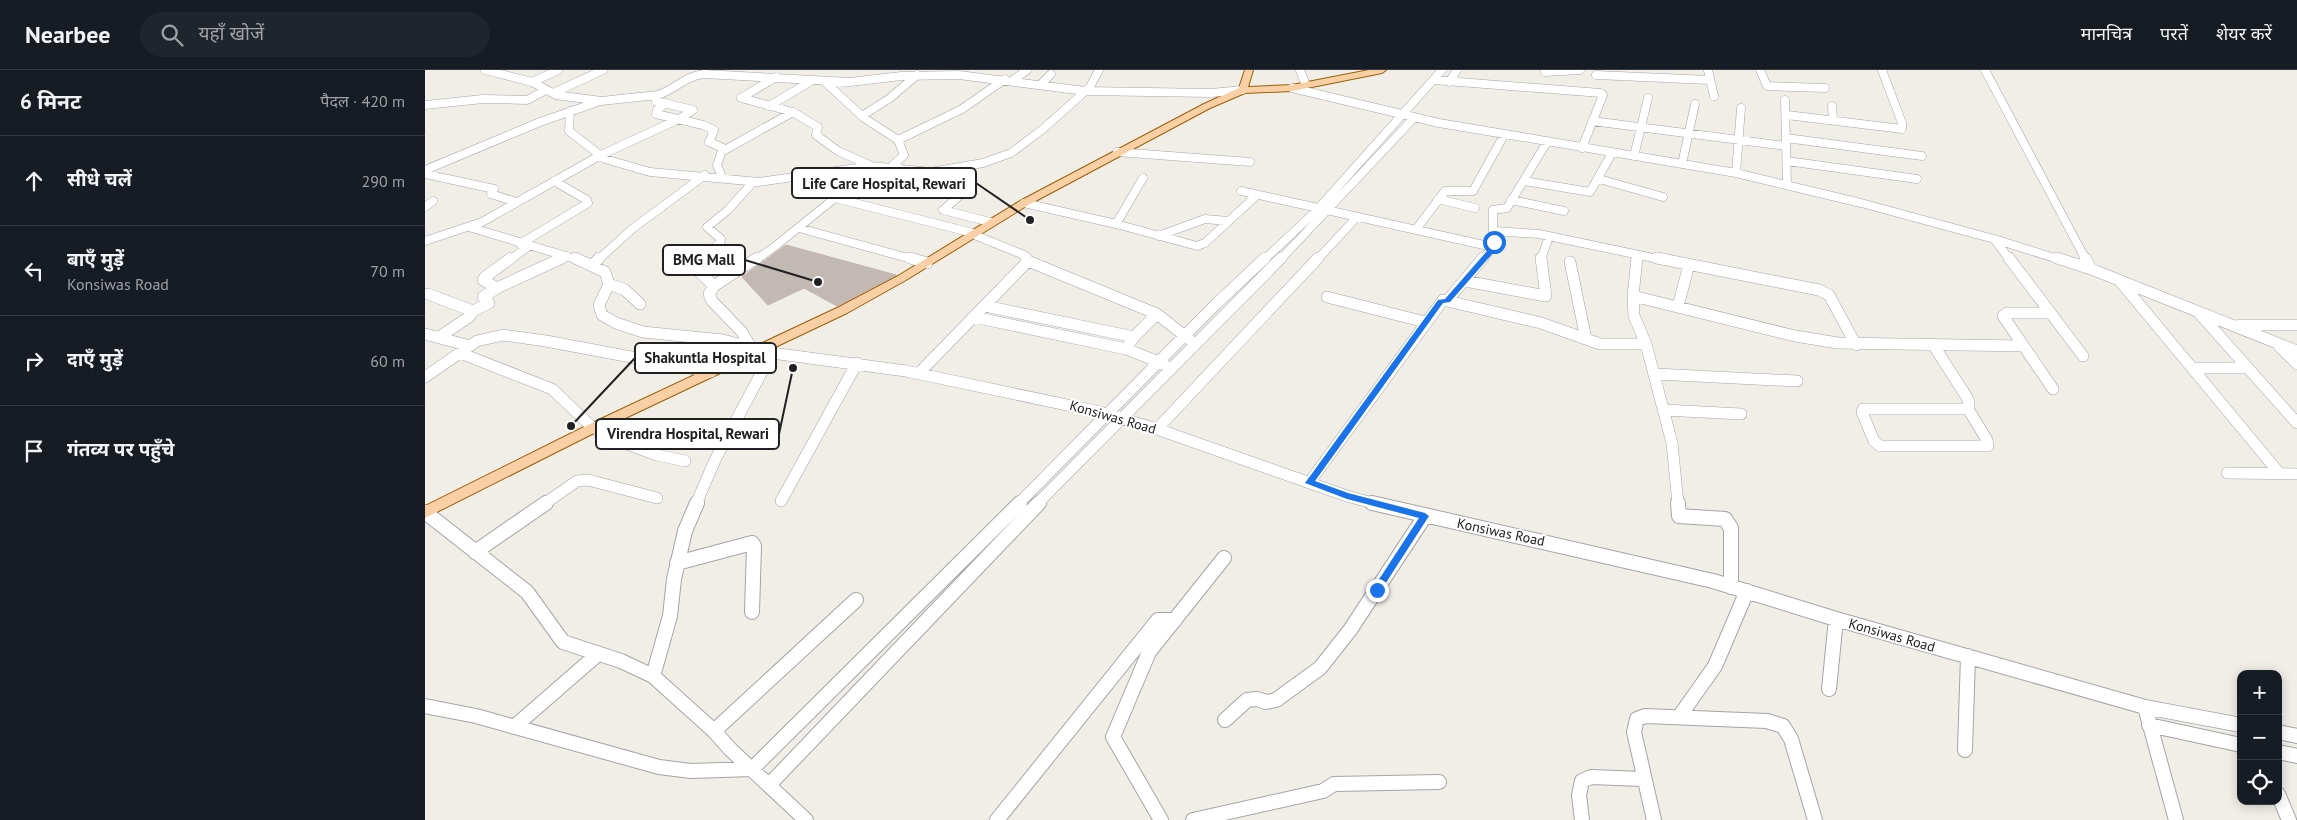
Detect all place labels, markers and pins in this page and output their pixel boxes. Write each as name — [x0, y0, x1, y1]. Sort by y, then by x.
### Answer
callout: Life Care Hospital, Rewari — [792, 168, 976, 198]
callout: BMG Mall — [663, 245, 745, 275]
callout: Shakuntla Hospital — [635, 343, 776, 373]
callout: Virendra Hospital, Rewari — [596, 419, 779, 449]

